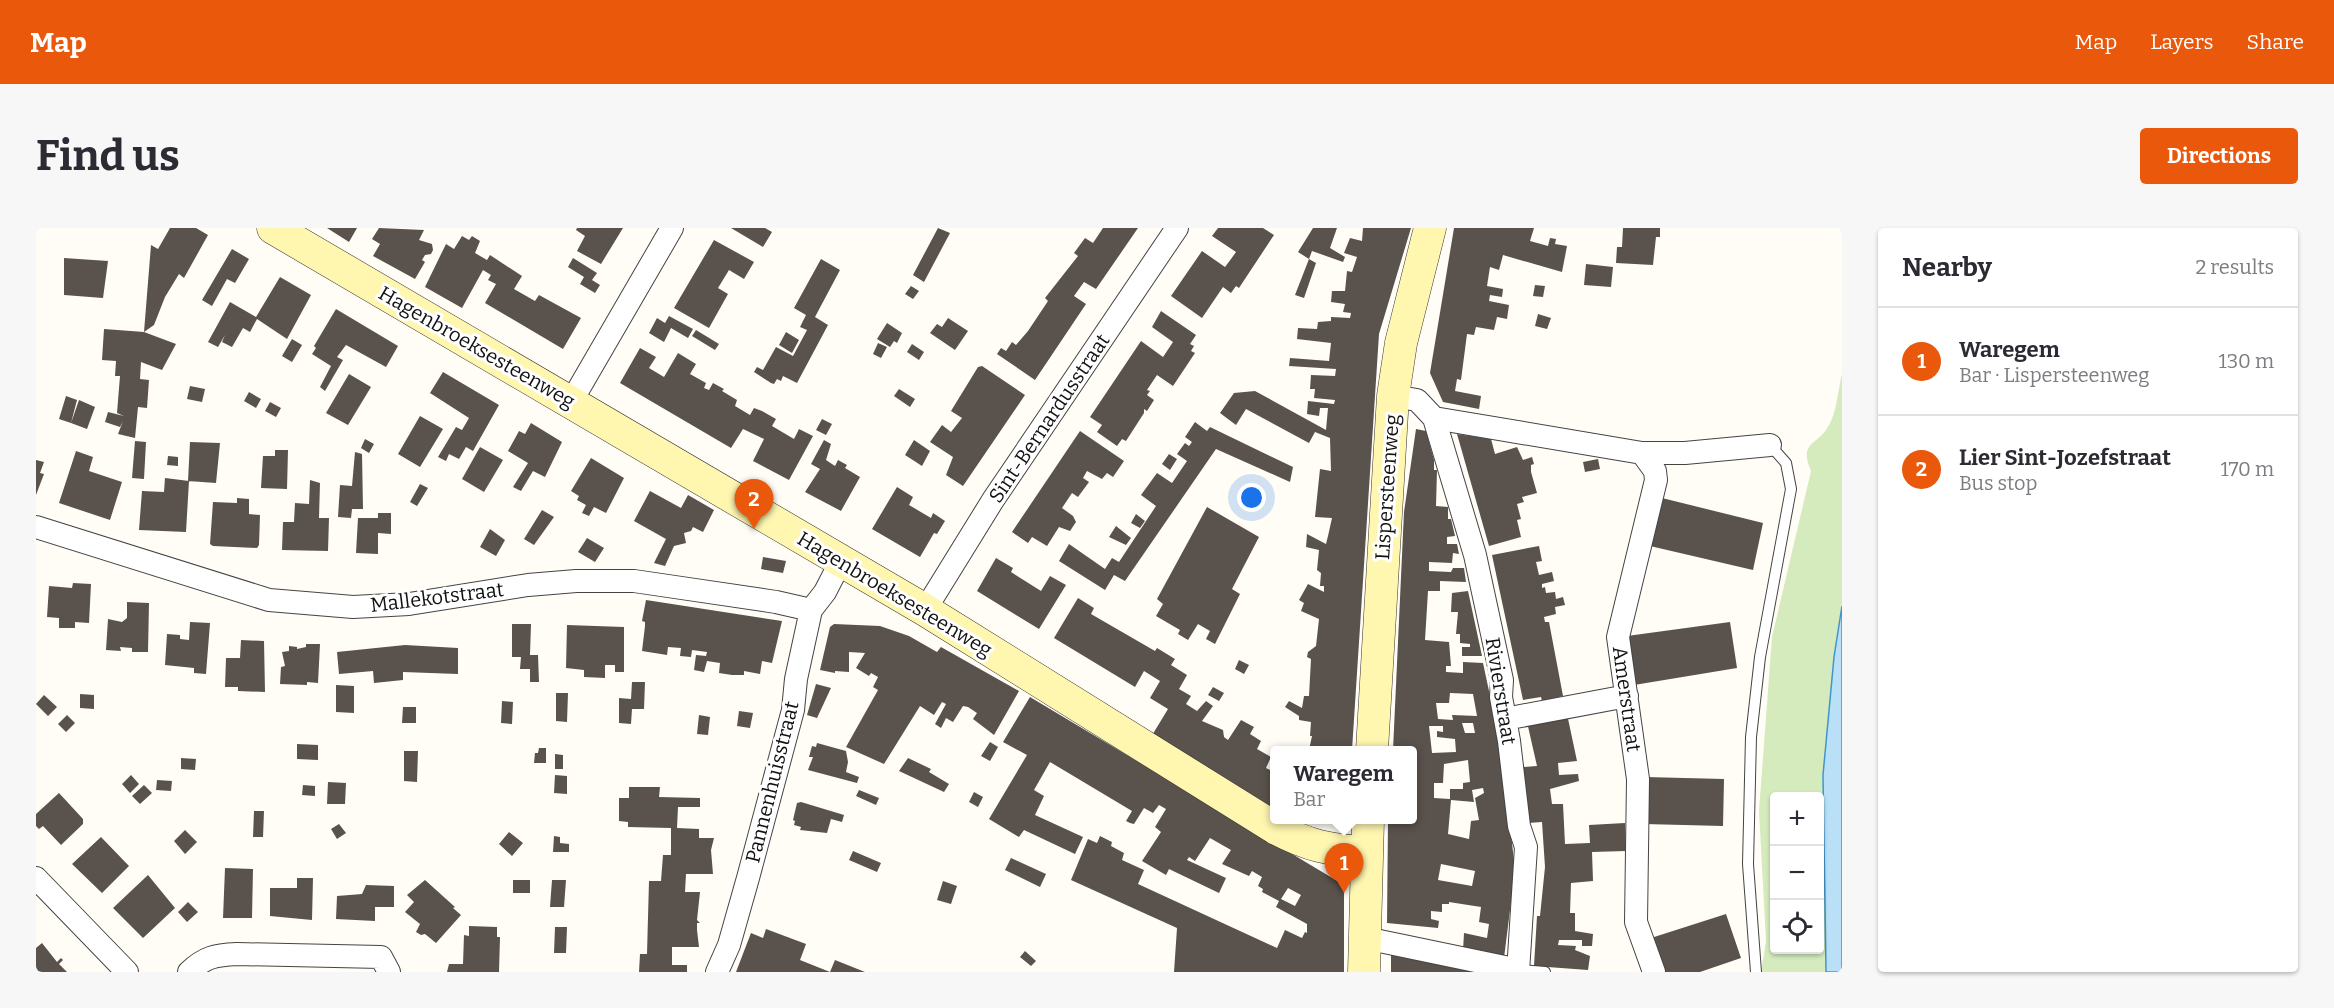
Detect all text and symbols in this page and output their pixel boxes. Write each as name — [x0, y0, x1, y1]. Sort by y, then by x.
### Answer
text: Map — [30, 26, 87, 59]
text: Map — [2075, 29, 2117, 55]
text: Layers — [2150, 29, 2214, 55]
text: Share — [2247, 29, 2304, 55]
button: Directions — [2140, 128, 2298, 184]
text: Find us — [36, 131, 180, 181]
text: Nearby — [1902, 252, 1992, 283]
text: 2 results — [2195, 255, 2274, 279]
street label: Hagenbroeksesteenweg — [374, 281, 580, 413]
street label: Sint-Bernardusstraat — [984, 329, 1114, 507]
text: Waregem — [1959, 336, 2060, 363]
text: 1 — [1917, 349, 1926, 373]
text: 130 m — [2219, 349, 2274, 373]
text: Bar · Lispersteenweg — [1959, 363, 2149, 387]
street label: Lispersteenweg — [1370, 413, 1404, 561]
text: Lier Sint-Jozefstraat — [1959, 444, 2171, 471]
text: 2 — [1916, 457, 1927, 481]
text: 170 m — [2221, 457, 2274, 481]
text: Bus stop — [1959, 471, 2037, 495]
pin: 2 — [734, 480, 774, 529]
your location — [1237, 483, 1266, 512]
street label: Hagenbroeksesteenweg — [793, 526, 997, 662]
street label: Mallekotstraat — [369, 577, 505, 617]
street label: Rivierstraat — [1481, 636, 1521, 746]
street label: Amerstraat — [1608, 645, 1646, 753]
street label: Pannenhuisstraat — [740, 699, 804, 865]
popup — [1270, 746, 1417, 824]
text: Waregem — [1293, 760, 1394, 787]
text: Bar — [1293, 787, 1325, 811]
map controls — [1770, 792, 1824, 954]
button: + — [1770, 792, 1824, 846]
pin: 1 — [1324, 844, 1364, 893]
button: − — [1770, 846, 1824, 900]
button: locate — [1770, 900, 1824, 954]

